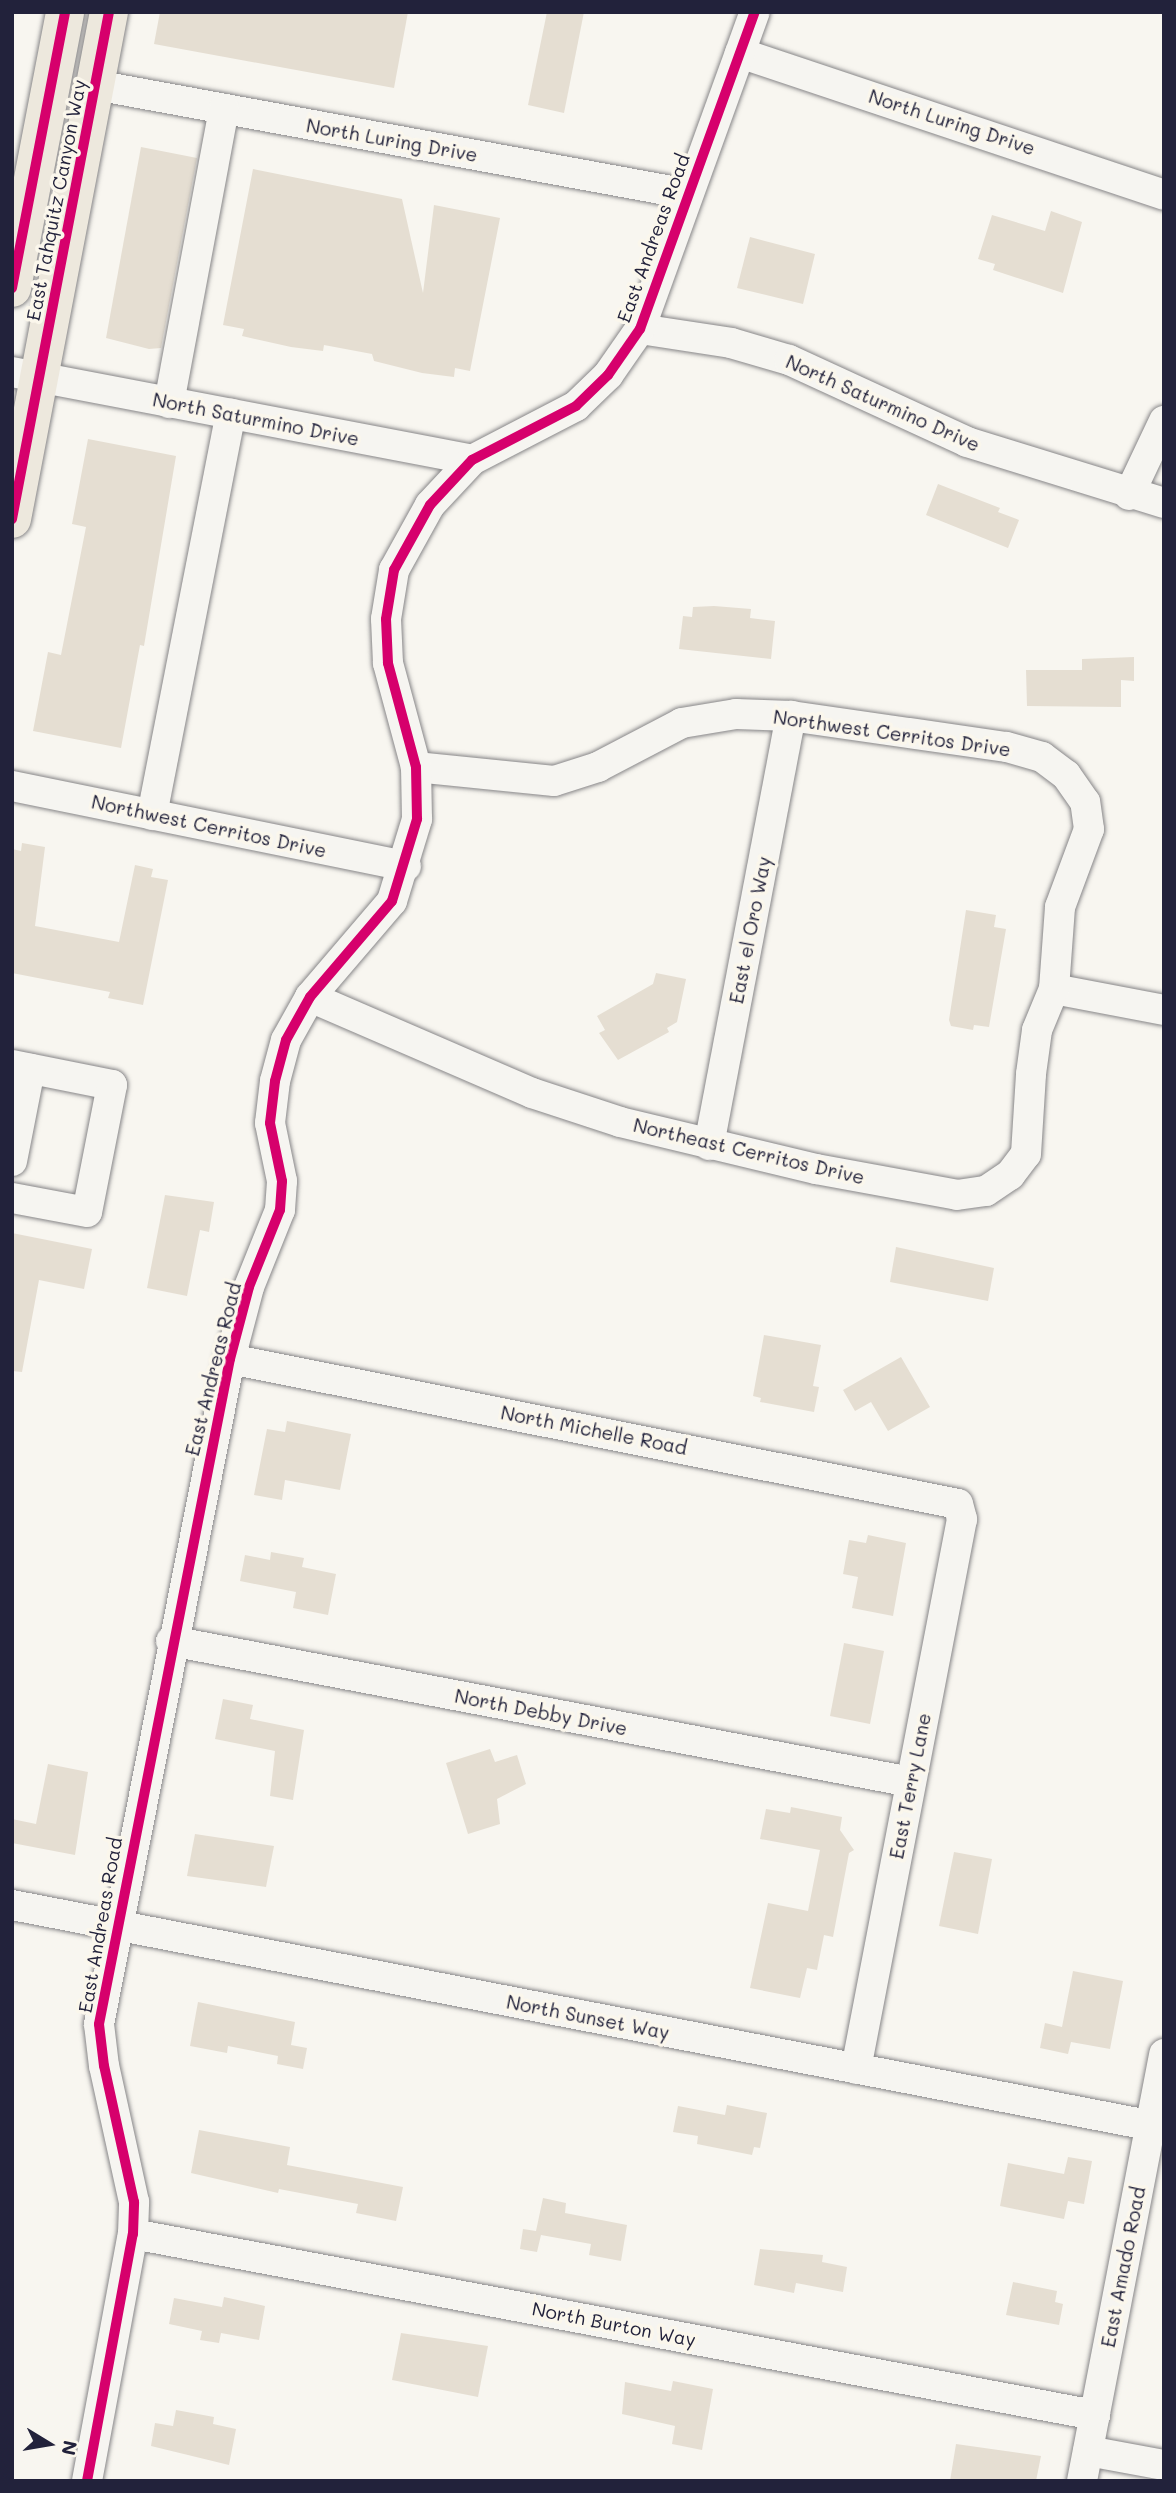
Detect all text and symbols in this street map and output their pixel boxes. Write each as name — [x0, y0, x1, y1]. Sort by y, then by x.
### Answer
street label: East Tahquitz Canyon Way — [21, 78, 91, 322]
street label: North Luring Drive — [866, 84, 1038, 160]
street label: North Luring Drive — [305, 114, 479, 166]
street label: East Andreas Road — [612, 151, 694, 325]
street label: North Saturmino Drive — [783, 350, 983, 456]
street label: North Saturmino Drive — [151, 388, 361, 450]
street label: Northwest Cerritos Drive — [772, 705, 1012, 761]
street label: Northwest Cerritos Drive — [90, 790, 328, 862]
street label: East el Oro Way — [725, 855, 775, 1005]
street label: Northeast Cerritos Drive — [631, 1113, 867, 1189]
street label: East Andreas Road — [180, 1280, 246, 1458]
street label: North Michelle Road — [499, 1401, 689, 1459]
street label: North Debby Drive — [453, 1684, 629, 1740]
street label: East Terry Lane — [885, 1711, 935, 1861]
street label: East Andreas Road — [73, 1835, 127, 2015]
street label: North Sunset Way — [505, 1990, 671, 2044]
street label: East Amado Road — [1096, 2185, 1150, 2349]
street label: North Burton Way — [530, 2297, 698, 2351]
north arrow — [14, 2409, 84, 2479]
text: N — [56, 2439, 84, 2458]

